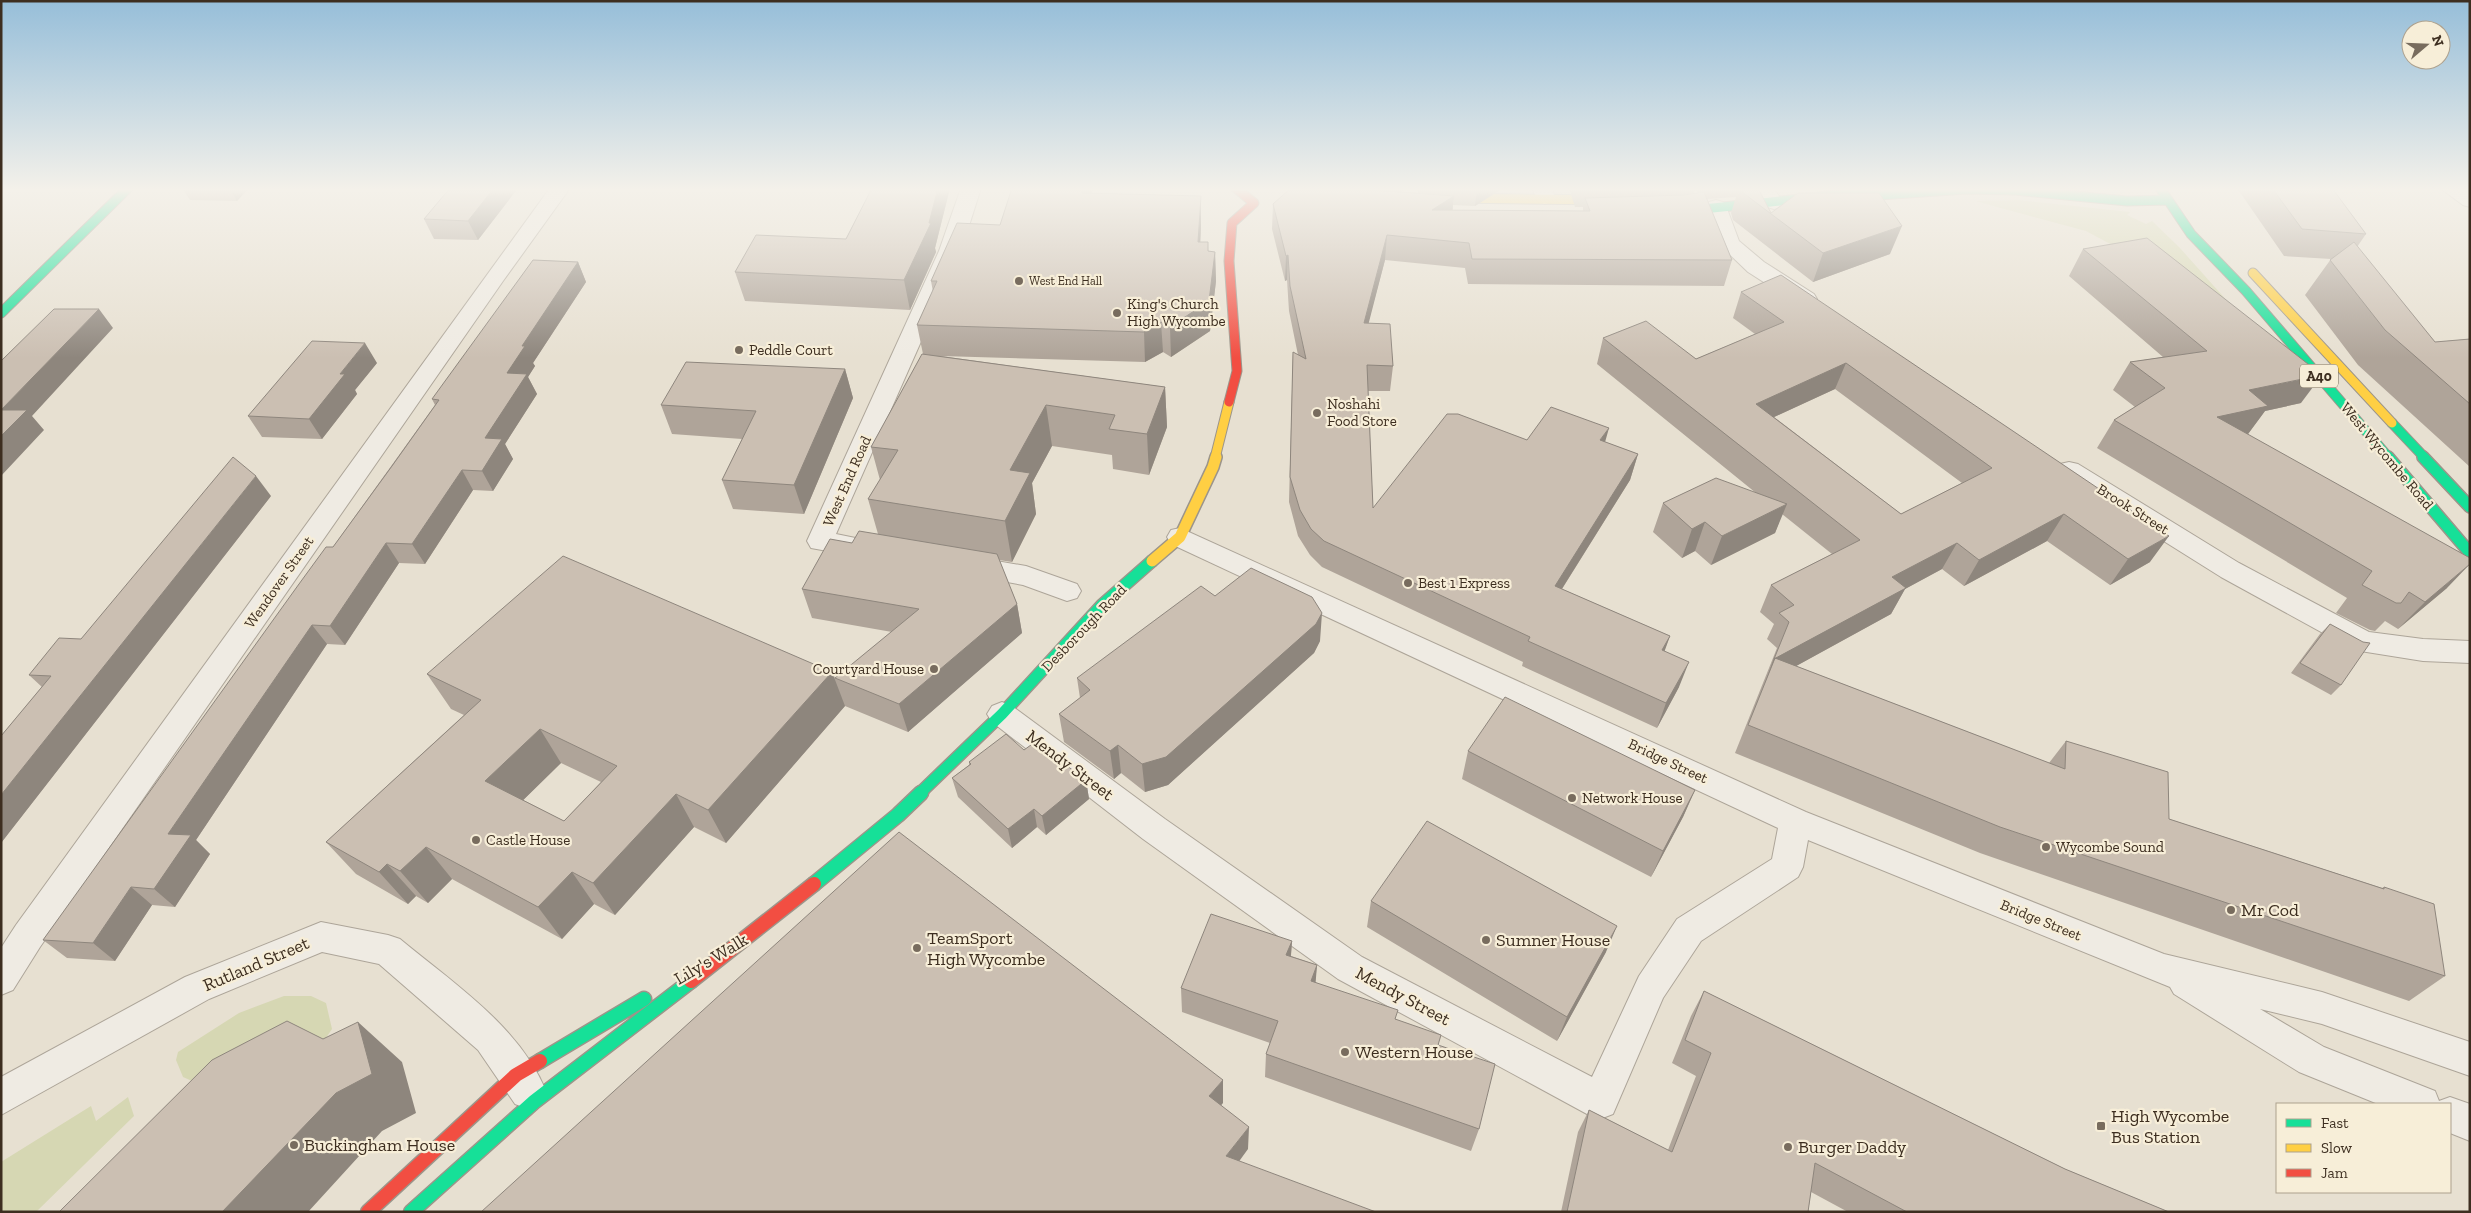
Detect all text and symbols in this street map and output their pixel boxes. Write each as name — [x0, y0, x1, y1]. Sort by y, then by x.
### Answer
north arrow — [2401, 20, 2451, 70]
text: N — [2428, 33, 2448, 49]
place label: West End Hall — [1029, 274, 1102, 288]
marker: West End Hall — [1013, 275, 1025, 287]
place label: King's Church High Wycombe — [1127, 295, 1226, 330]
marker: King's Church High Wycombe — [1111, 307, 1123, 319]
place label: Peddle Court — [749, 341, 833, 359]
marker: Peddle Court — [733, 344, 745, 356]
road number: A40 — [2300, 364, 2338, 388]
place label: Noshahi Food Store — [1327, 395, 1397, 430]
street label: West Wycombe Road — [2337, 399, 2438, 514]
marker: Noshahi Food Store — [1311, 407, 1323, 419]
street label: West End Road — [819, 432, 875, 529]
street label: Brook Street — [2094, 480, 2173, 538]
street label: Wendover Street — [241, 532, 318, 631]
place label: Best 1 Express — [1418, 574, 1510, 592]
marker: Best 1 Express — [1402, 577, 1414, 589]
street label: Desborough Road — [1038, 580, 1131, 675]
place label: Courtyard House — [813, 660, 924, 678]
marker: Courtyard House — [928, 663, 940, 675]
street label: Mendy Street — [1022, 725, 1118, 805]
street label: Bridge Street — [1625, 735, 1711, 788]
place label: Network House — [1582, 789, 1683, 807]
marker: Network House — [1566, 792, 1578, 804]
place label: Castle House — [486, 831, 570, 849]
marker: Castle House — [470, 834, 482, 846]
place label: Wycombe Sound — [2056, 838, 2165, 856]
marker: Wycombe Sound — [2040, 841, 2052, 853]
street label: Bridge Street — [1998, 896, 2085, 945]
place label: Mr Cod — [2241, 899, 2299, 921]
marker: Mr Cod — [2225, 904, 2237, 916]
place label: TeamSport High Wycombe — [927, 927, 1045, 970]
street label: Lily's Walk — [670, 928, 752, 990]
place label: Sumner House — [1496, 929, 1610, 951]
street label: Rutland Street — [200, 932, 313, 996]
marker: Sumner House — [1480, 934, 1492, 946]
marker: TeamSport High Wycombe — [911, 942, 923, 954]
street label: Mendy Street — [1352, 962, 1454, 1030]
place label: Western House — [1355, 1041, 1473, 1063]
marker: Western House — [1339, 1046, 1351, 1058]
legend — [2276, 1103, 2451, 1193]
place label: High Wycombe Bus Station — [2111, 1105, 2229, 1148]
text: Fast — [2321, 1114, 2349, 1132]
marker: High Wycombe Bus Station — [2095, 1120, 2107, 1132]
place label: Buckingham House — [304, 1134, 455, 1156]
place label: Burger Daddy — [1798, 1136, 1907, 1158]
marker: Buckingham House — [288, 1139, 300, 1151]
text: Slow — [2321, 1139, 2353, 1157]
marker: Burger Daddy — [1782, 1141, 1794, 1153]
text: Jam — [2321, 1164, 2348, 1182]

